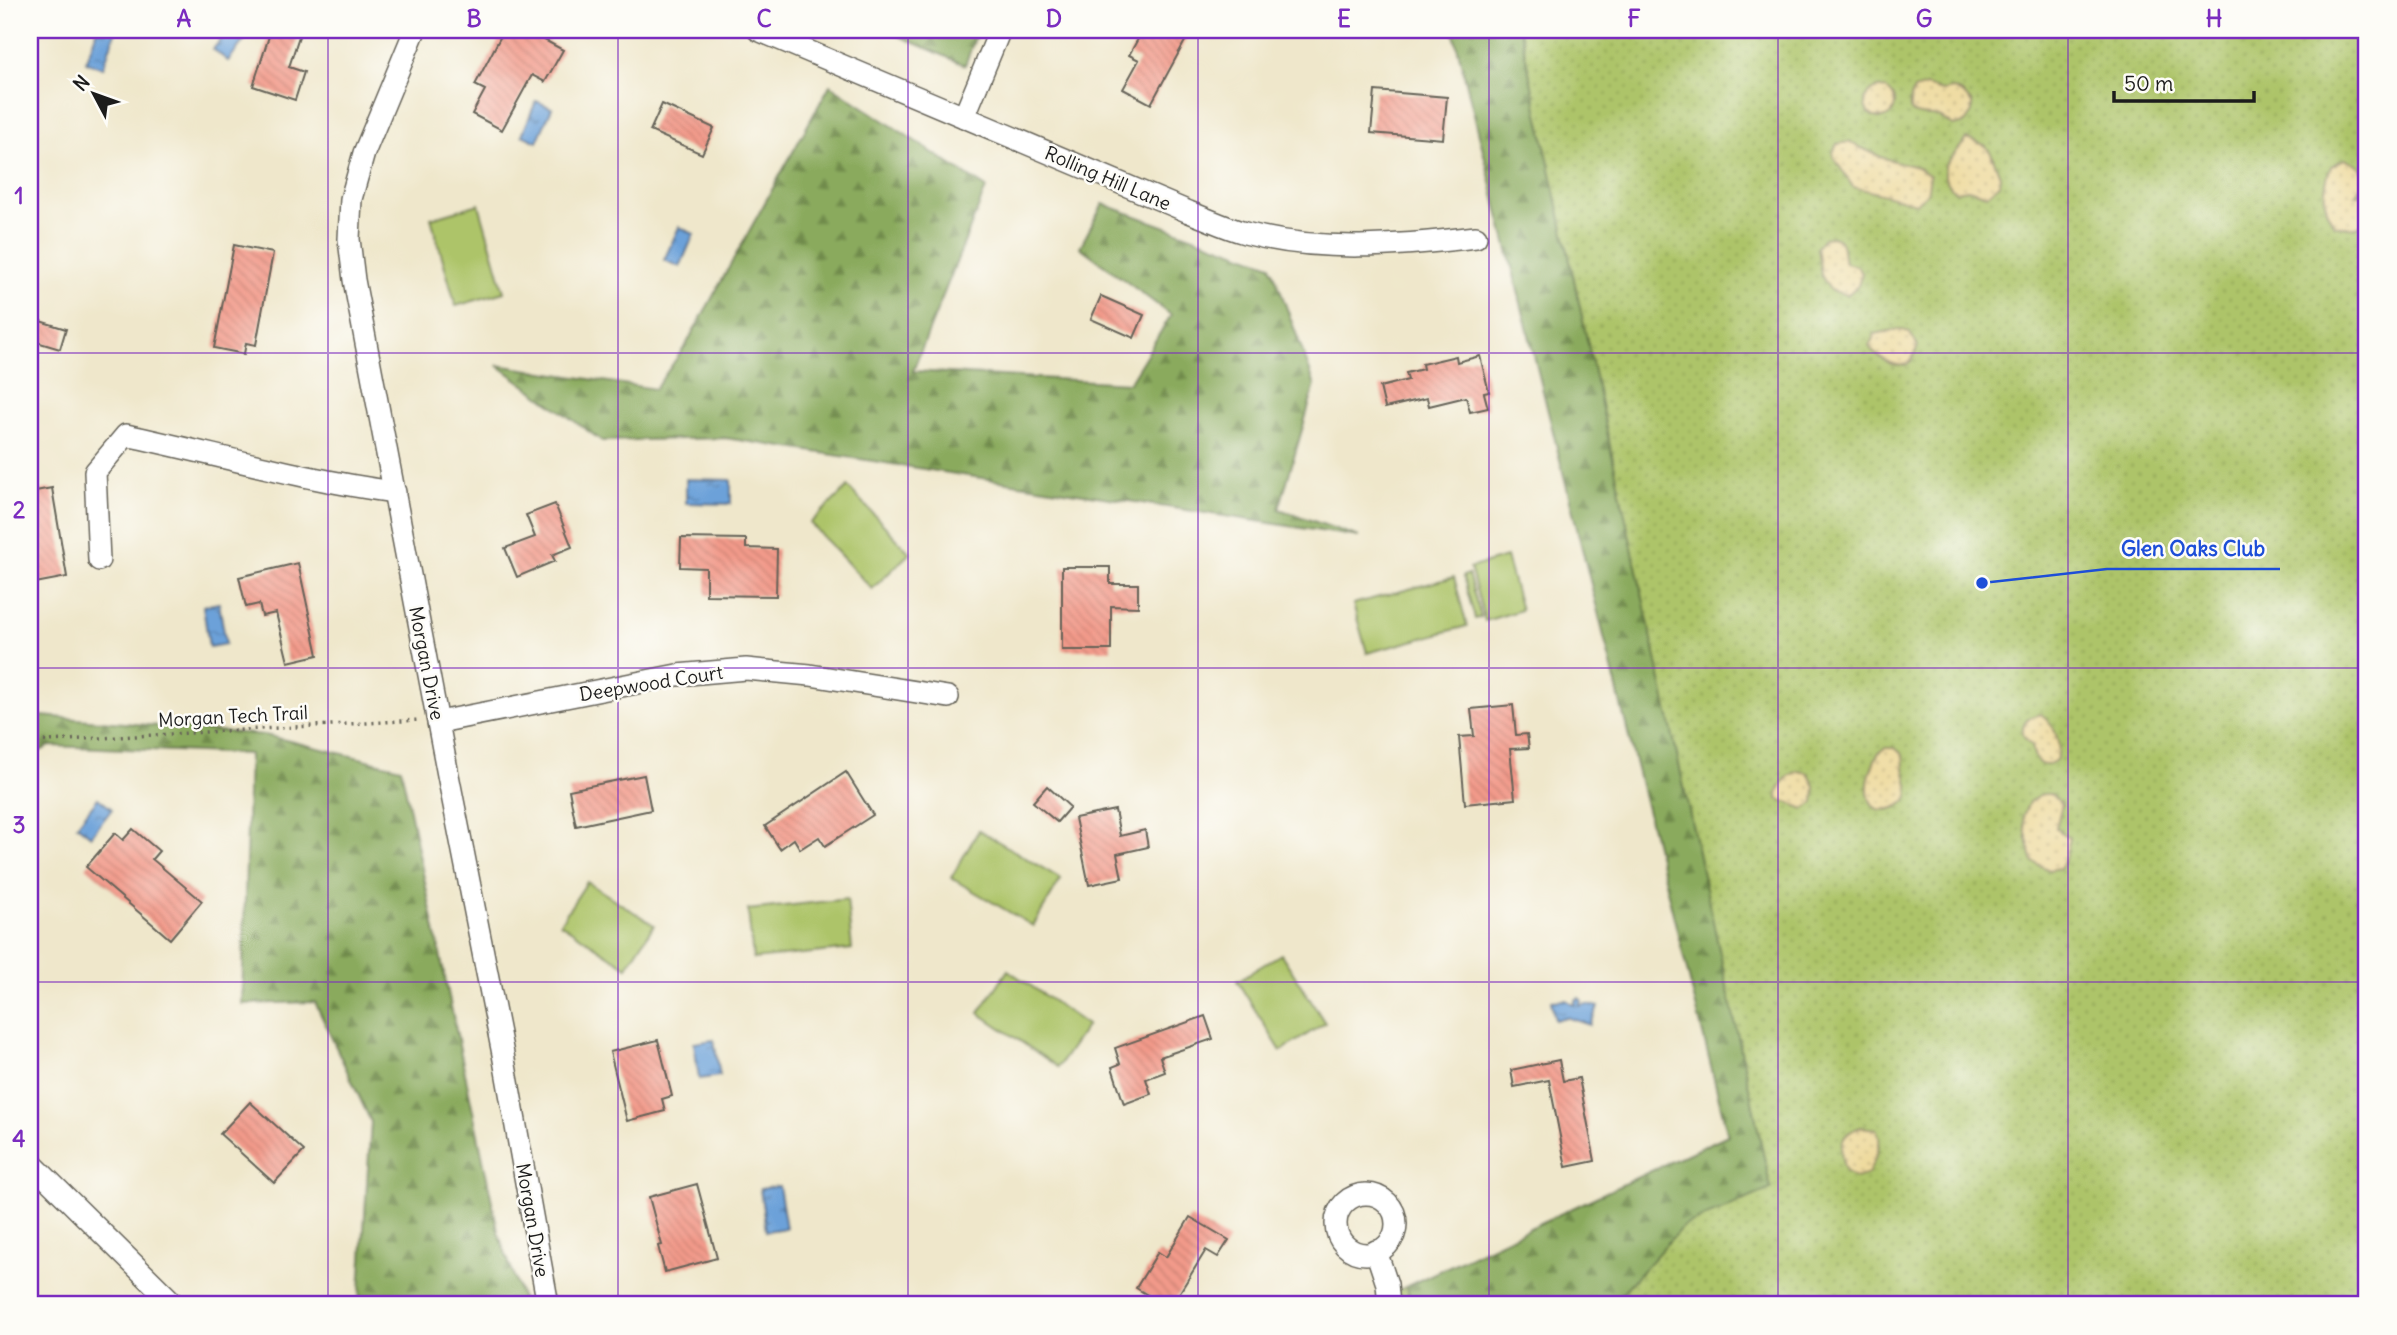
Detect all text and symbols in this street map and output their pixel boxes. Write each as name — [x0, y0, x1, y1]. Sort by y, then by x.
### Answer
text: A — [177, 4, 192, 33]
text: B — [466, 4, 482, 33]
text: C — [756, 4, 772, 33]
text: D — [1046, 4, 1062, 33]
text: E — [1337, 4, 1351, 33]
text: F — [1627, 4, 1641, 33]
text: G — [1916, 4, 1932, 33]
text: H — [2206, 4, 2222, 33]
north arrow — [60, 60, 130, 130]
scale bar — [2114, 60, 2254, 104]
text: N — [68, 70, 95, 96]
text: 50 m — [2124, 70, 2173, 97]
street label: Rolling Hill Lane — [1041, 141, 1175, 215]
text: 1 — [14, 181, 24, 210]
text: 2 — [13, 495, 26, 524]
callout: Glen Oaks Club — [2107, 527, 2280, 569]
text: Glen Oaks Club — [2121, 535, 2265, 562]
street label: Morgan Drive — [404, 604, 450, 722]
street label: Deepwood Court — [578, 660, 724, 706]
street label: Morgan Tech Trail — [157, 700, 309, 732]
text: 3 — [12, 810, 26, 839]
text: 4 — [12, 1124, 26, 1153]
street label: Morgan Drive — [511, 1161, 555, 1279]

